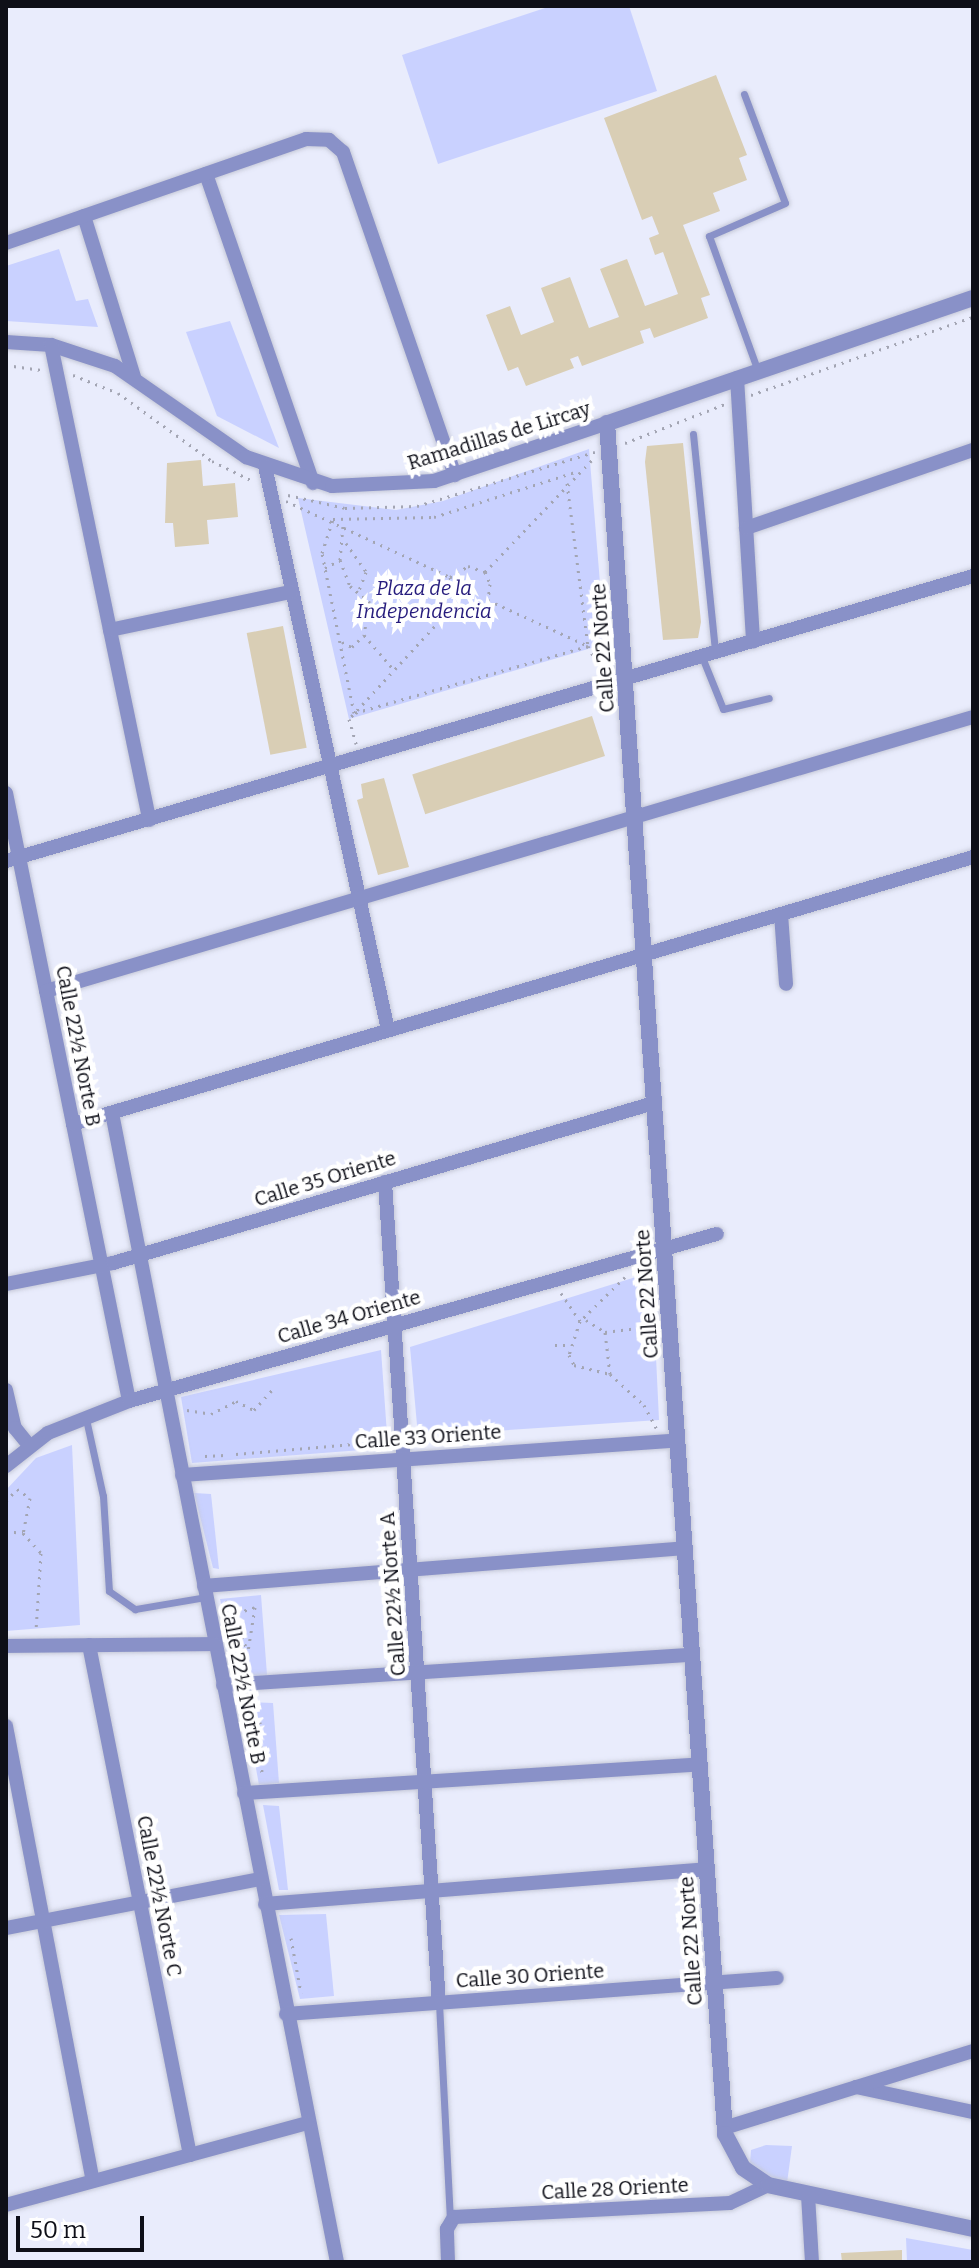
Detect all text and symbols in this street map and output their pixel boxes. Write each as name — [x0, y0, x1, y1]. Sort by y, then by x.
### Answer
street label: Ramadillas de Lircay — [405, 397, 593, 475]
park label: Plaza de la Independencia — [356, 576, 492, 623]
street label: Calle 22 Norte — [587, 583, 619, 713]
street label: Calle 22½ Norte B — [51, 963, 105, 1129]
street label: Calle 35 Oriente — [251, 1146, 399, 1212]
street label: Calle 22 Norte — [631, 1229, 663, 1359]
street label: Calle 34 Oriente — [275, 1285, 423, 1349]
street label: Calle 33 Oriente — [354, 1420, 502, 1454]
street label: Calle 22½ Norte A — [375, 1511, 411, 1677]
street label: Calle 22½ Norte B — [216, 1601, 270, 1767]
street label: Calle 22½ Norte C — [132, 1813, 186, 1979]
street label: Calle 22 Norte — [675, 1876, 707, 2006]
street label: Calle 30 Oriente — [455, 1959, 605, 1993]
street label: Calle 28 Oriente — [541, 2173, 689, 2205]
scale bar — [20, 2200, 148, 2250]
text: 50 m — [30, 2216, 86, 2244]

